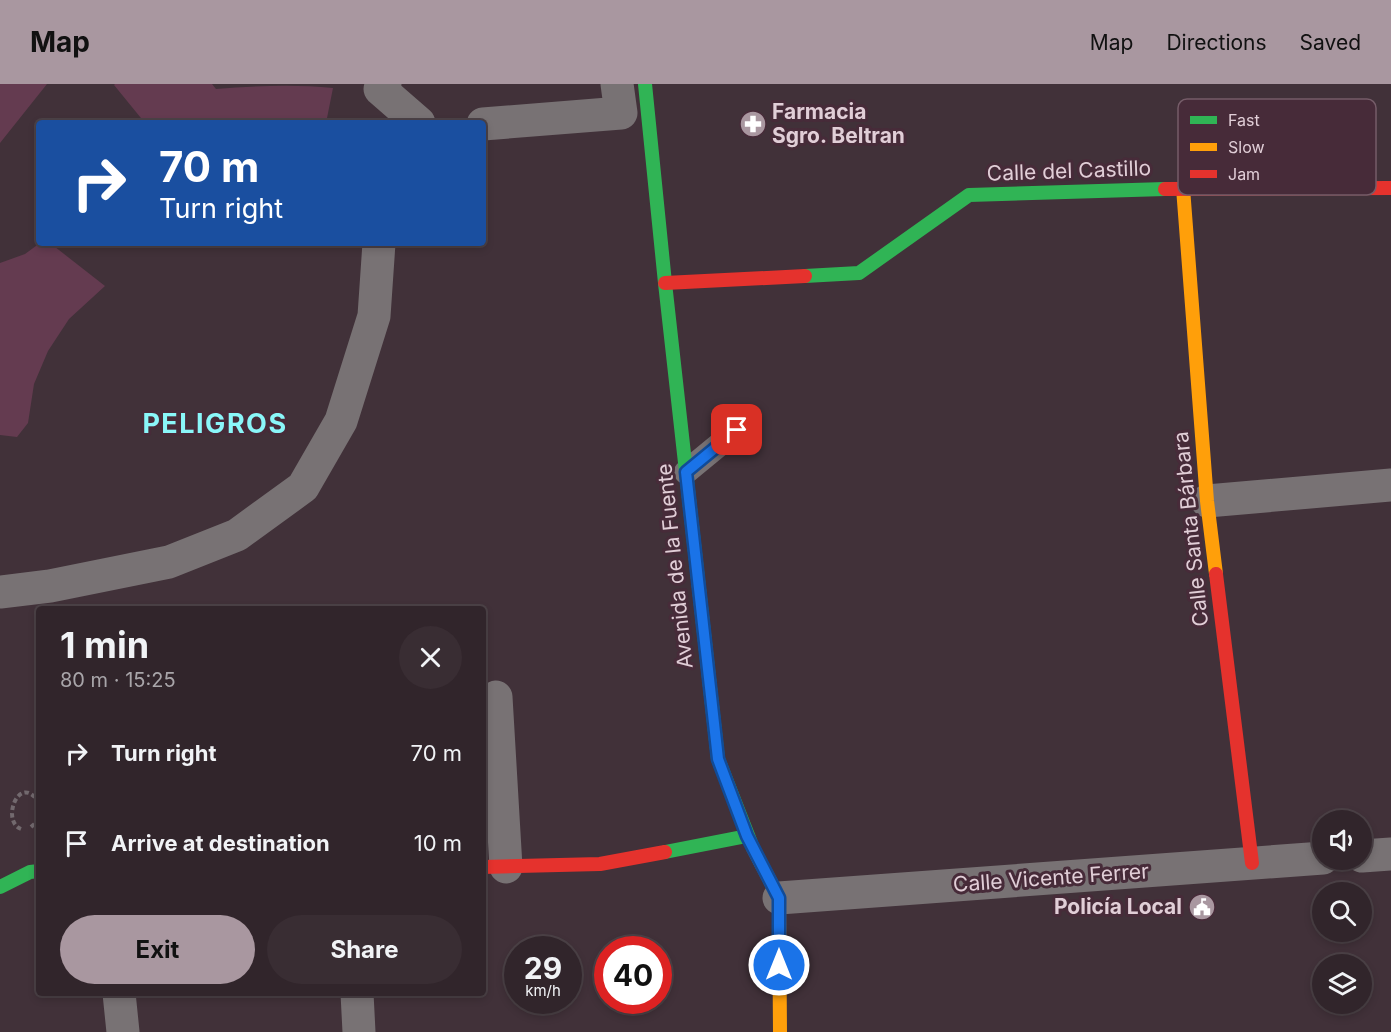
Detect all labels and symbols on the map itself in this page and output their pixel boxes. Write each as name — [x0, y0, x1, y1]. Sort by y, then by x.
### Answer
place label: Farmacia Sgro. Beltran — [772, 99, 905, 148]
legend — [1178, 99, 1376, 195]
pharmacy icon: Farmacia Sgro. Beltran — [738, 109, 768, 139]
text: Fast — [1228, 110, 1260, 130]
text: Slow — [1228, 137, 1265, 157]
street label: Calle del Castillo — [986, 155, 1152, 186]
text: Jam — [1228, 164, 1260, 184]
pin — [711, 404, 762, 455]
district label: PELIGROS — [142, 407, 288, 440]
street label: Calle Santa Bárbara — [1168, 430, 1213, 628]
street label: Avenida de la Fuente — [651, 462, 698, 670]
street label: Calle Vicente Ferrer — [952, 858, 1150, 897]
public building icon: Policía Local — [1187, 892, 1217, 922]
place label: Policía Local — [1054, 894, 1182, 919]
position arrow — [747, 933, 811, 997]
speed limit sign: 40 — [594, 936, 672, 1014]

